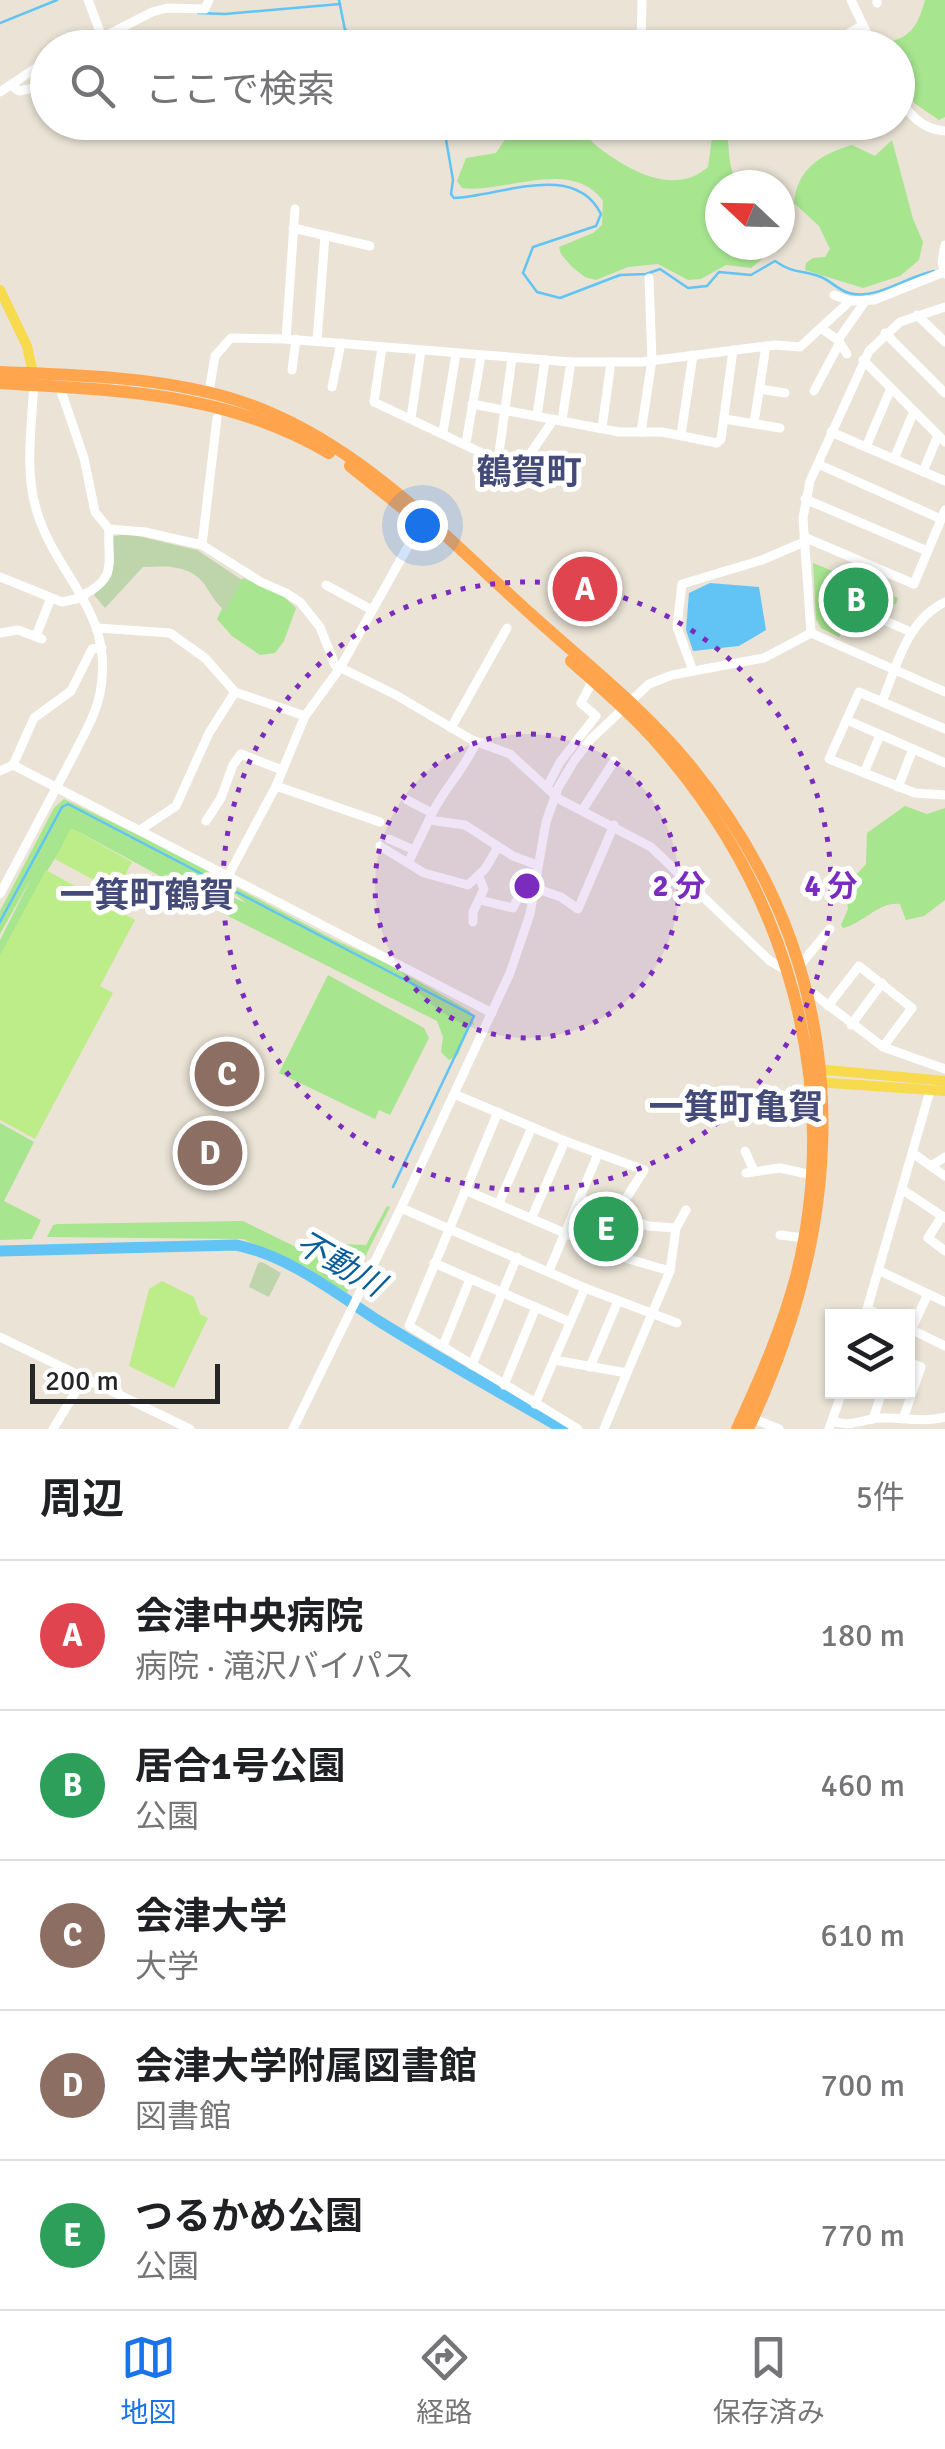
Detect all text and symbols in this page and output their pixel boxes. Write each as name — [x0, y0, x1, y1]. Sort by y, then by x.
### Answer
search box — [30, 30, 915, 140]
icon: search — [65, 58, 120, 113]
text: ここで検索 — [145, 66, 335, 113]
north arrow — [705, 170, 795, 260]
district label: 鶴賀町 — [476, 451, 582, 494]
your location — [397, 500, 448, 551]
pin: A — [552, 552, 618, 626]
pin: B — [824, 562, 888, 638]
centre of rings — [509, 868, 545, 904]
text: 2 分 — [653, 868, 705, 905]
text: 4 分 — [805, 868, 857, 905]
district label: 一箕町鶴賀 — [59, 874, 235, 917]
pin: C — [194, 1036, 260, 1112]
district label: 一箕町亀賀 — [648, 1086, 824, 1129]
pin: D — [178, 1116, 242, 1190]
pin: E — [574, 1192, 638, 1266]
water label: 不動川 — [289, 1223, 394, 1306]
map controls — [825, 1309, 915, 1399]
button: layers — [825, 1309, 915, 1399]
scale bar — [30, 1359, 220, 1404]
text: 200 m — [45, 1364, 119, 1398]
text: 周辺 — [40, 1474, 124, 1525]
text: 5件 — [856, 1478, 905, 1517]
text: 会津中央病院 — [135, 1593, 363, 1640]
text: A — [62, 1616, 83, 1655]
text: 180 m — [821, 1616, 905, 1655]
text: 病院 · 滝沢バイパス — [135, 1647, 414, 1686]
text: 居合1号公園 — [135, 1743, 346, 1790]
text: B — [63, 1766, 82, 1805]
text: 460 m — [821, 1766, 905, 1805]
text: 公園 — [135, 1797, 199, 1836]
text: 会津大学 — [135, 1893, 287, 1940]
text: C — [63, 1916, 82, 1955]
text: 610 m — [821, 1916, 905, 1955]
text: 大学 — [135, 1947, 199, 1986]
text: 会津大学附属図書館 — [135, 2043, 477, 2090]
text: D — [62, 2066, 83, 2105]
text: 700 m — [821, 2066, 905, 2105]
text: 図書館 — [135, 2097, 231, 2136]
text: つるかめ公園 — [135, 2193, 363, 2240]
text: E — [63, 2216, 82, 2255]
text: 770 m — [821, 2216, 905, 2255]
text: 公園 — [135, 2247, 199, 2286]
tab: 地図 — [120, 2330, 176, 2430]
tab: 経路 — [416, 2330, 473, 2430]
tab: 保存済み — [713, 2330, 825, 2430]

